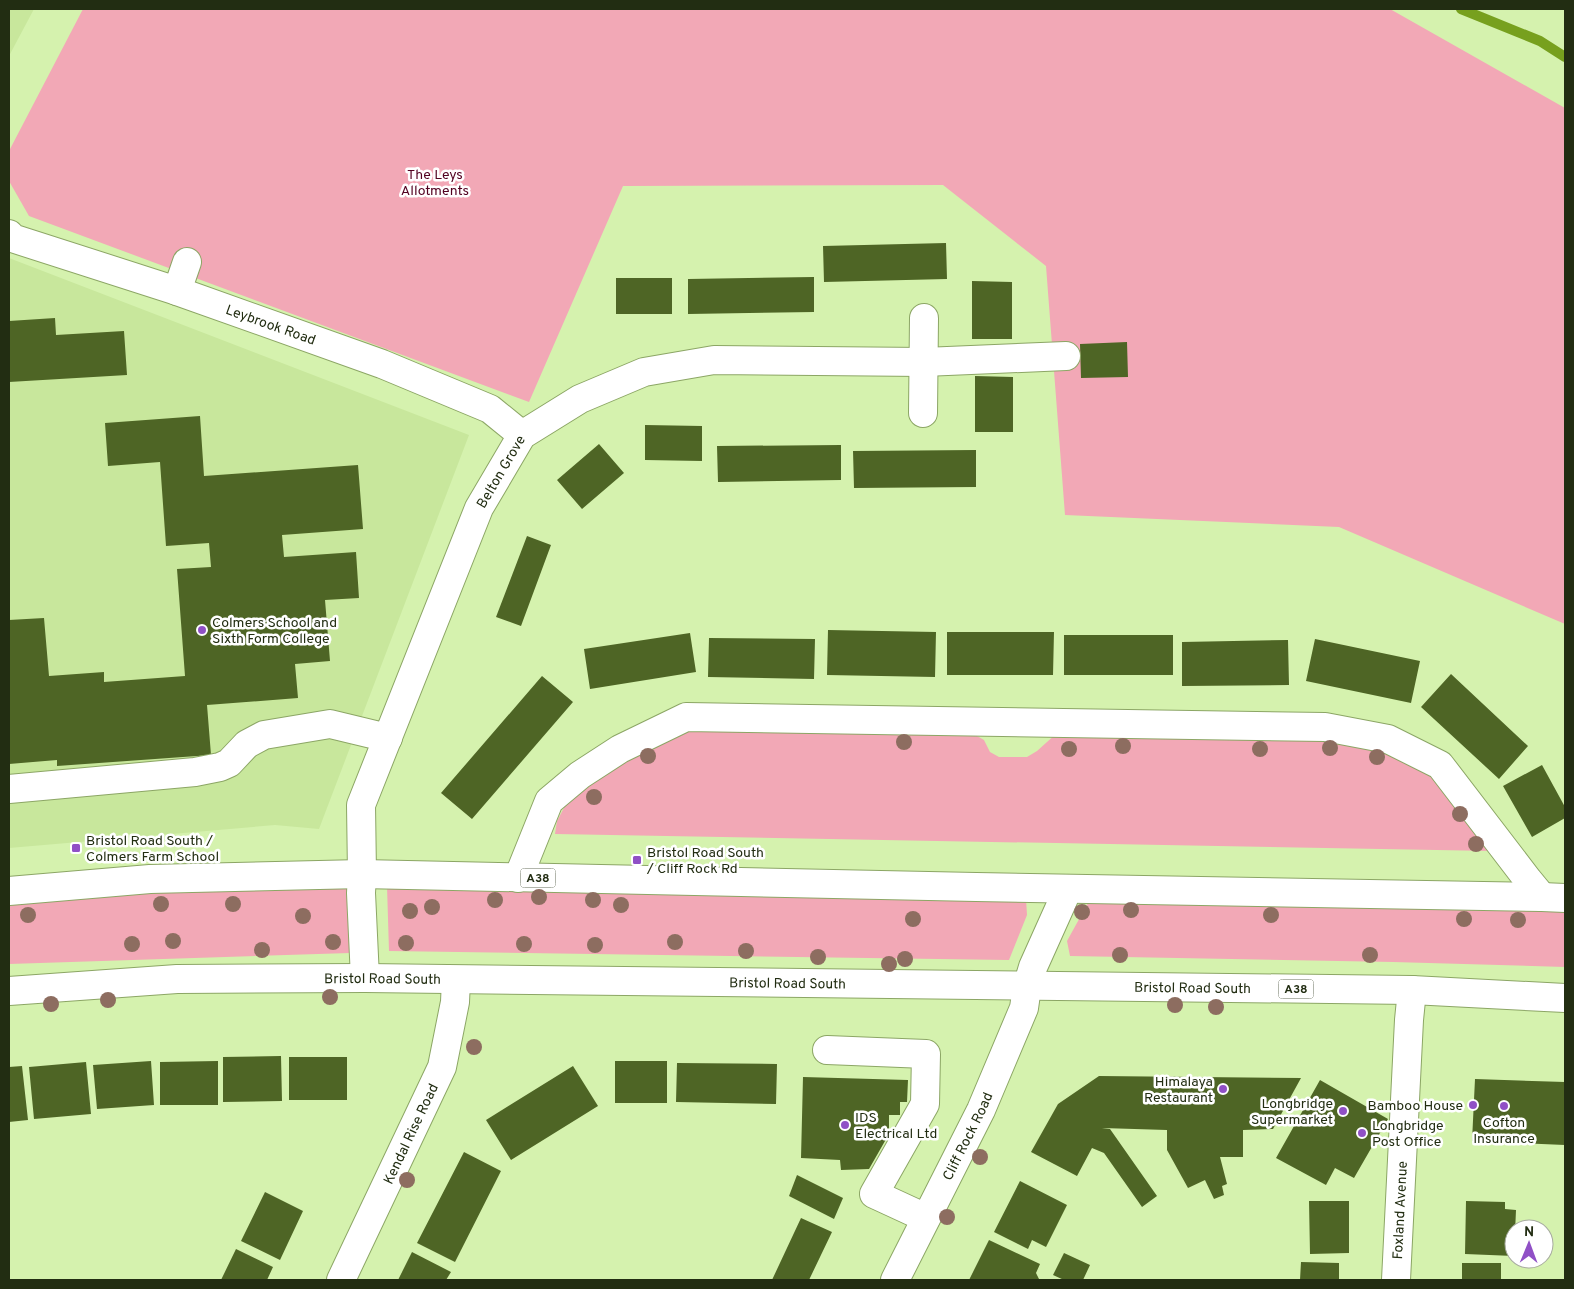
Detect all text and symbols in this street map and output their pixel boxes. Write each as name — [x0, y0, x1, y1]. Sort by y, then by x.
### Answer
park label: The Leys Allotments — [401, 167, 469, 200]
street label: Leybrook Road — [223, 302, 318, 350]
street label: Belton Grove — [474, 433, 530, 512]
place label: Colmers School and Sixth Form College — [212, 615, 337, 648]
marker: Colmers School and Sixth Form College — [196, 624, 208, 636]
place label: Bristol Road South / Colmers Farm School — [86, 833, 219, 866]
marker: Bristol Road South / Colmers Farm School — [70, 842, 82, 854]
place label: Bristol Road South / Cliff Rock Rd — [646, 845, 764, 878]
marker: Bristol Road South / Cliff Rock Rd — [631, 854, 643, 866]
road number: A38 — [520, 868, 556, 888]
street label: Bristol Road South — [324, 971, 441, 989]
street label: Bristol Road South — [729, 975, 846, 994]
street label: Bristol Road South — [1134, 980, 1251, 998]
road number: A38 — [1278, 980, 1314, 999]
place label: Himalaya Restaurant — [1144, 1074, 1213, 1107]
street label: Kendal Rise Road — [381, 1081, 443, 1187]
marker: Himalaya Restaurant — [1217, 1083, 1229, 1095]
street label: Cliff Rock Road — [940, 1090, 997, 1184]
place label: Longbridge Supermarket — [1251, 1096, 1333, 1129]
place label: Bamboo House — [1368, 1098, 1463, 1115]
marker: Bamboo House — [1467, 1099, 1479, 1111]
marker: Cofton Insurance — [1498, 1100, 1510, 1112]
marker: Longbridge Supermarket — [1337, 1105, 1349, 1117]
place label: IDS Electrical Ltd — [855, 1110, 937, 1143]
place label: Cofton Insurance — [1473, 1115, 1535, 1148]
place label: Longbridge Post Office — [1372, 1118, 1443, 1151]
marker: IDS Electrical Ltd — [839, 1119, 851, 1131]
marker: Longbridge Post Office — [1356, 1127, 1368, 1139]
street label: Foxland Avenue — [1390, 1161, 1412, 1260]
north arrow — [1504, 1219, 1554, 1269]
text: N — [1524, 1224, 1534, 1241]

